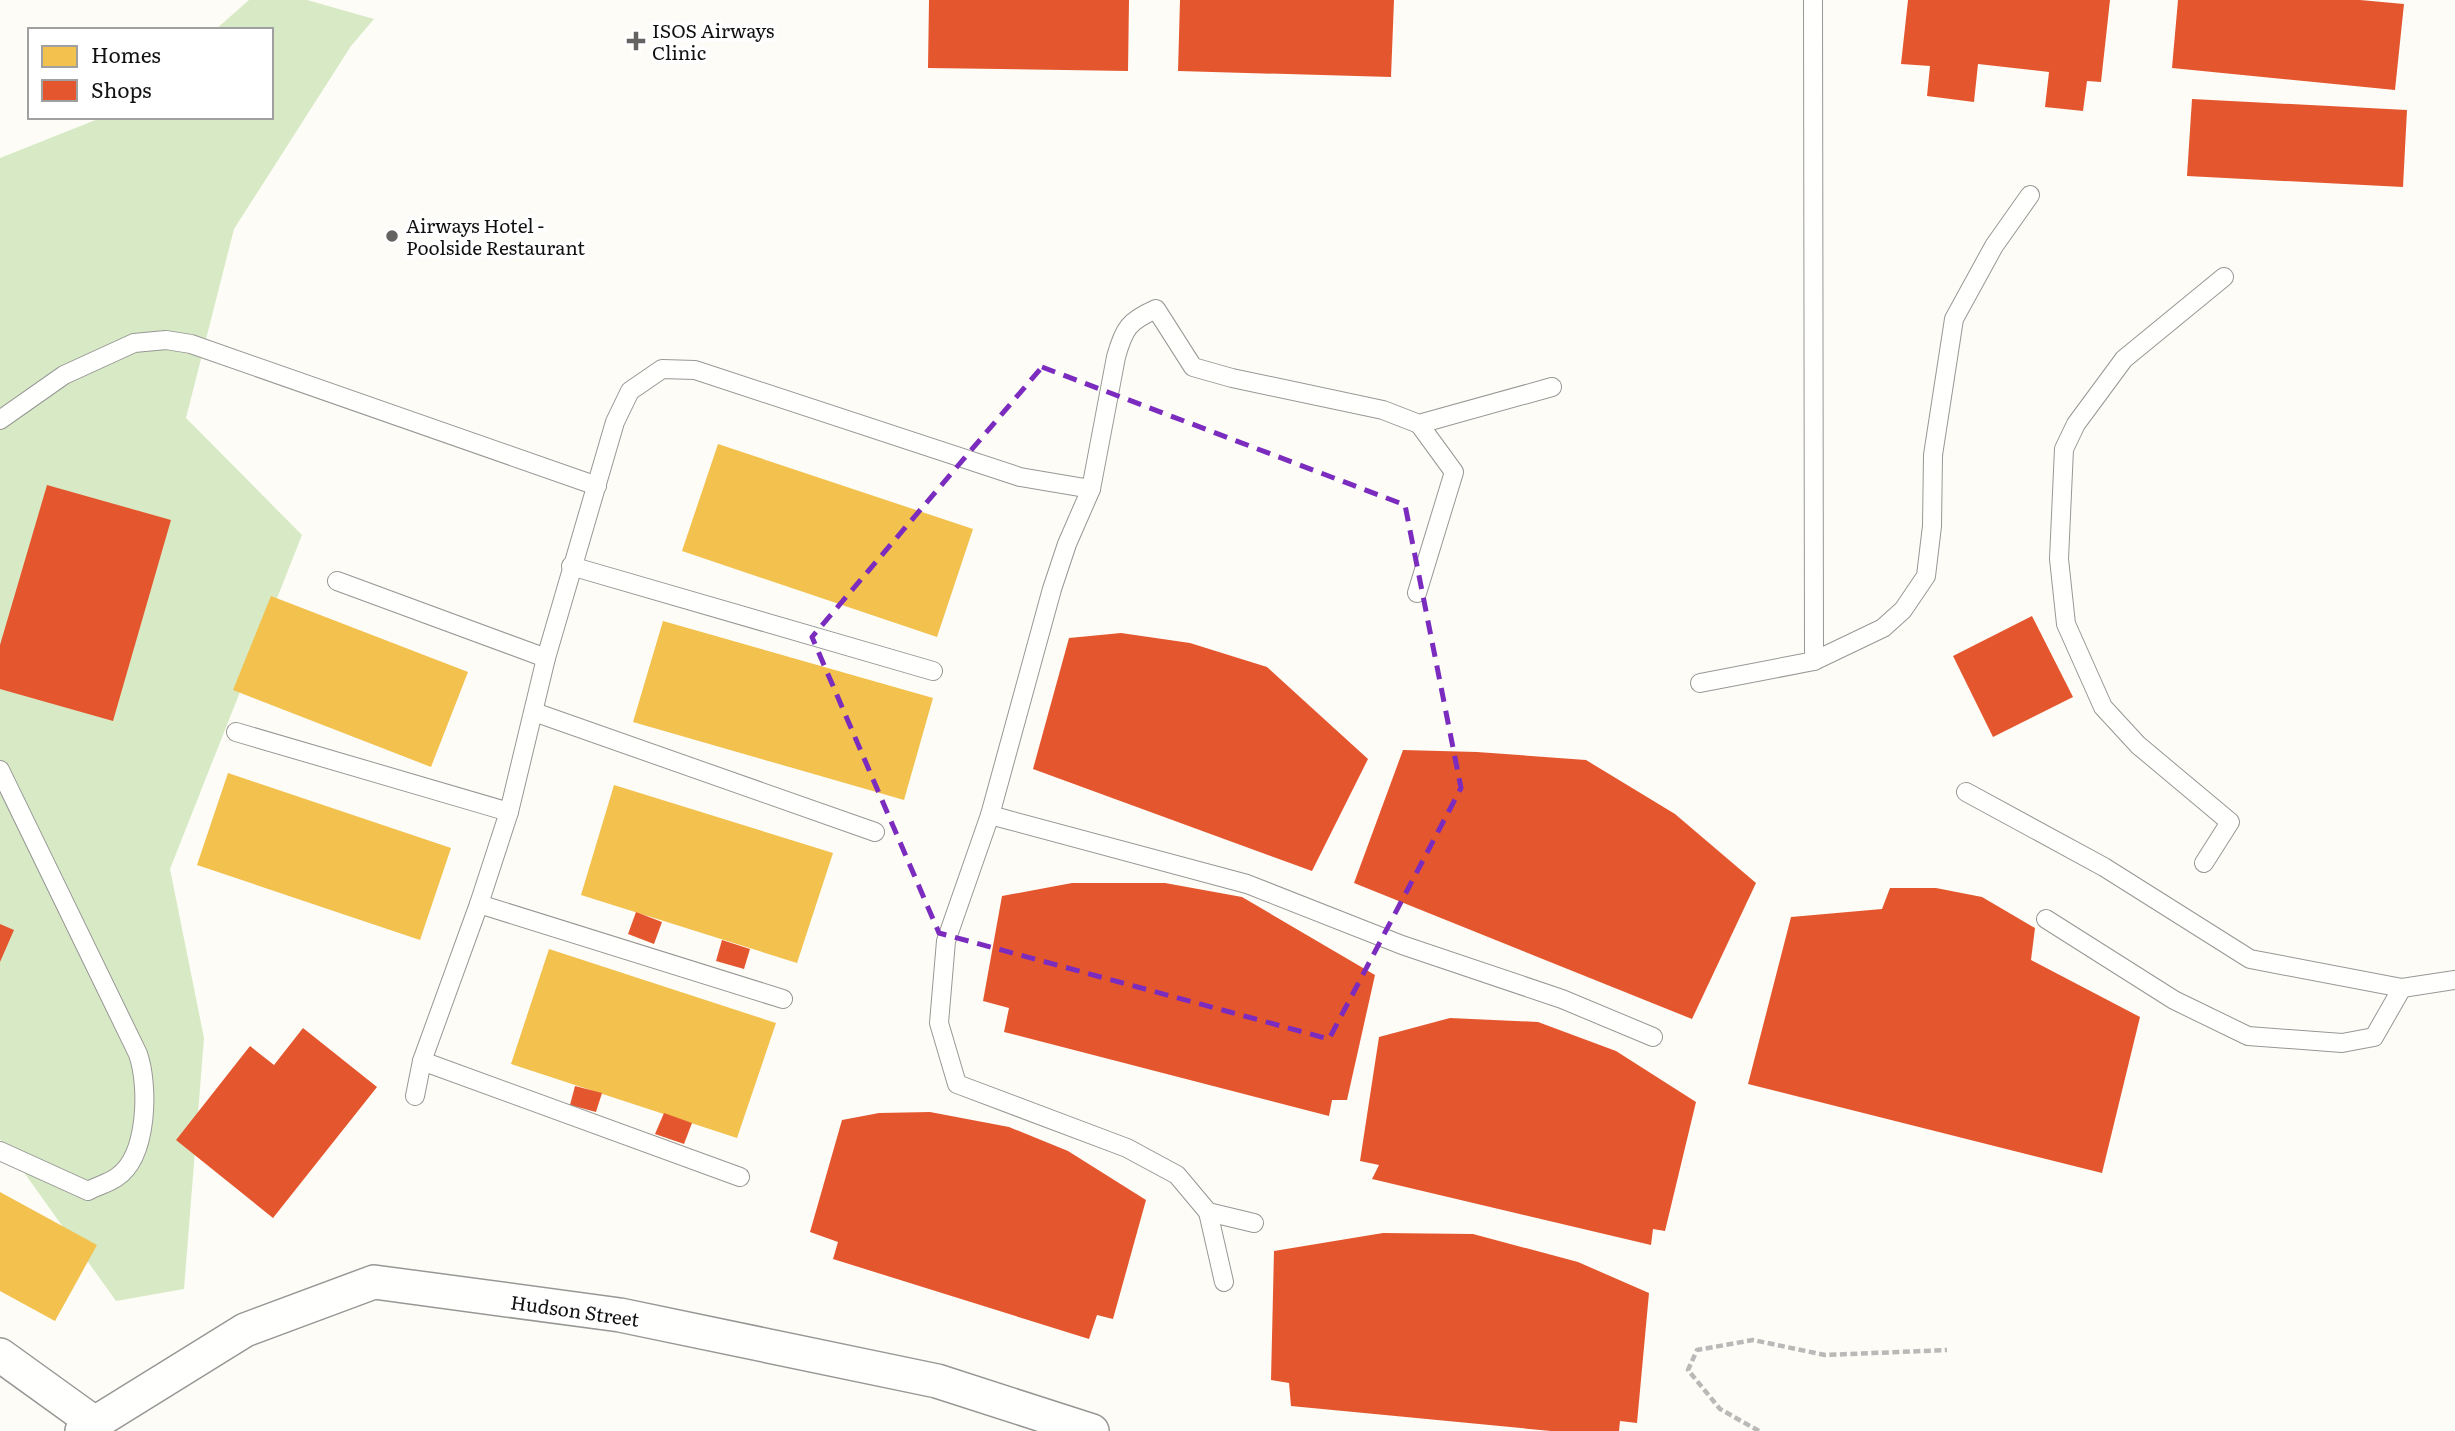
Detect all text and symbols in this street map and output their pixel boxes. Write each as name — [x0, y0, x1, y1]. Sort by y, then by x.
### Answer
place label: ISOS Airways Clinic — [652, 16, 775, 66]
legend — [28, 28, 273, 119]
marker: ISOS Airways Clinic — [626, 31, 646, 51]
text: Homes — [91, 38, 161, 69]
text: Shops — [91, 73, 152, 104]
place label: Airways Hotel - Poolside Restaurant — [406, 211, 585, 261]
marker: Airways Hotel - Poolside Restaurant — [384, 228, 400, 244]
street label: Hudson Street — [509, 1287, 641, 1333]

